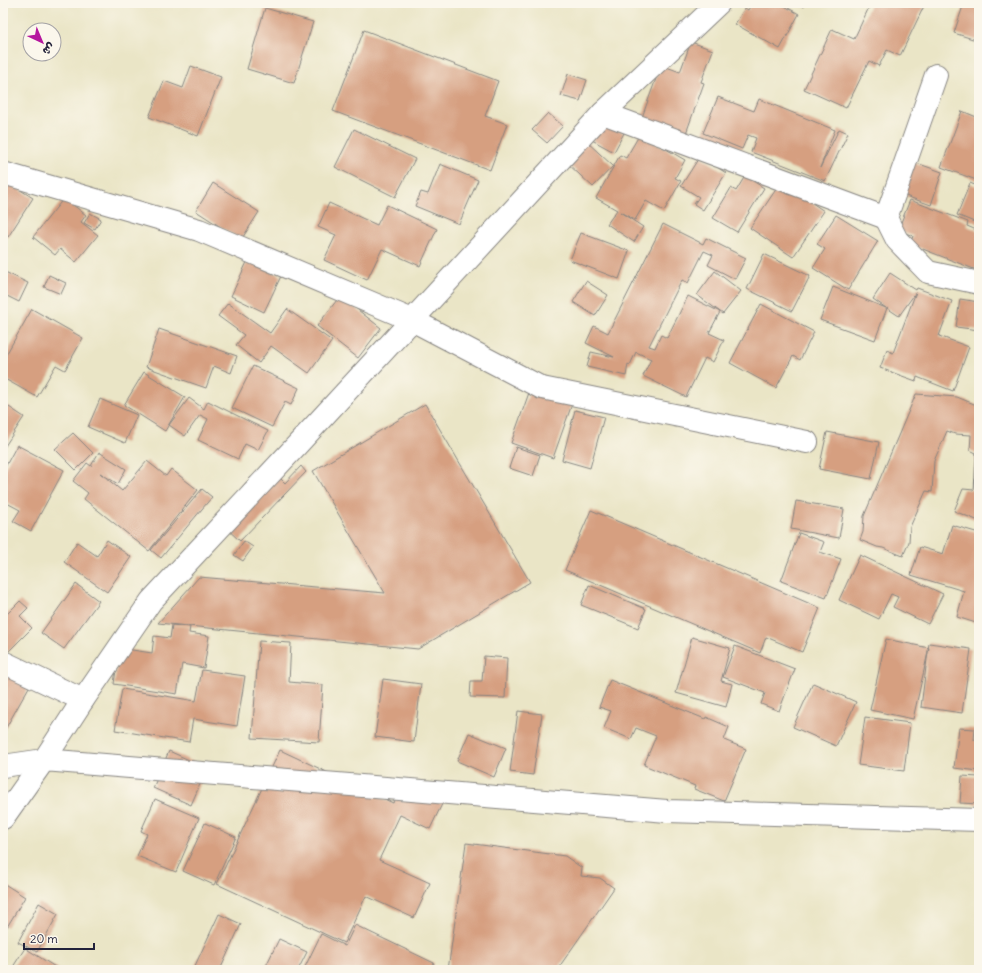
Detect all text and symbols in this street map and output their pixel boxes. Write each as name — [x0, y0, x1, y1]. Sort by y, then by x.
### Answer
north arrow — [22, 22, 62, 62]
text: ش — [40, 40, 58, 58]
scale bar — [24, 925, 94, 951]
text: 20 m — [30, 931, 58, 946]

